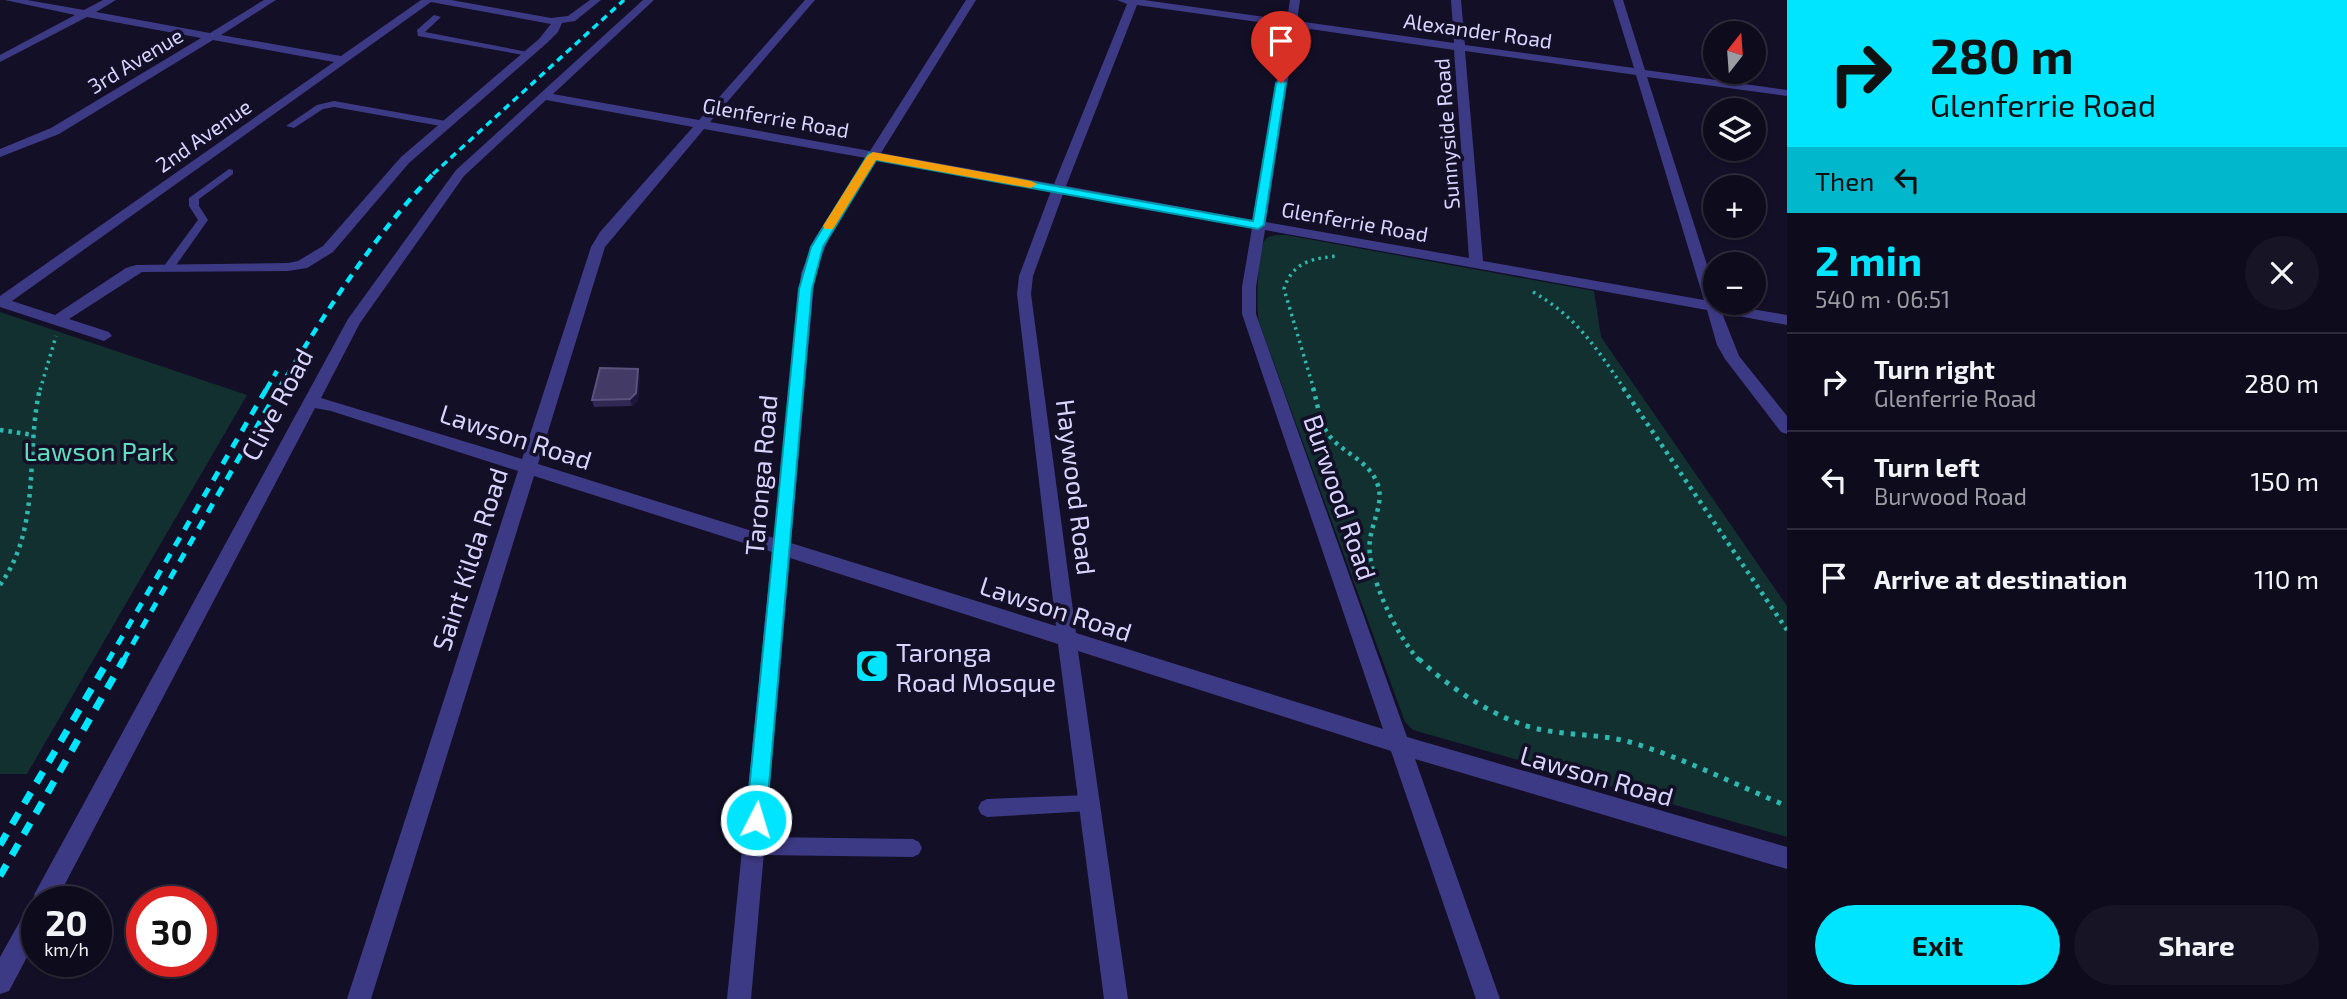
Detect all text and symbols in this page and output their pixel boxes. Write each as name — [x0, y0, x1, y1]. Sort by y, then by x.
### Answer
street label: Alexander Road — [1402, 7, 1554, 53]
pin — [1251, 11, 1311, 83]
north arrow — [1703, 21, 1766, 84]
map controls — [1703, 21, 1766, 315]
street label: 3rd Avenue — [83, 22, 187, 98]
icon: arrive — [1262, 22, 1300, 60]
text: 280 m — [1930, 25, 2074, 84]
icon: right — [1815, 28, 1906, 119]
street label: Sunnyside Road — [1428, 58, 1464, 210]
text: Glenferrie Road — [1930, 85, 2156, 123]
street label: Glenferrie Road — [701, 92, 851, 142]
street label: 2nd Avenue — [151, 93, 255, 177]
button: layers — [1703, 98, 1766, 161]
icon: left — [1888, 161, 1926, 199]
text: Then — [1815, 165, 1874, 196]
button: + — [1703, 175, 1766, 238]
street label: Glenferrie Road — [1280, 196, 1430, 246]
text: 2 min — [1815, 234, 1922, 284]
button: close — [2245, 236, 2319, 310]
button: − — [1703, 252, 1766, 315]
text: 540 m · 06:51 — [1815, 285, 1950, 313]
street label: Clive Road — [234, 343, 318, 465]
text: Turn right — [1874, 353, 1995, 384]
icon: right — [1815, 363, 1853, 401]
text: 280 m — [2244, 367, 2319, 398]
text: Glenferrie Road — [1874, 384, 2037, 412]
street label: Taronga Road — [738, 393, 782, 557]
street label: Lawson Road — [436, 397, 596, 475]
street label: Haywood Road — [1051, 397, 1103, 577]
street label: Burwood Road — [1298, 410, 1384, 584]
park label: Lawson Park — [23, 435, 175, 466]
text: Turn left — [1874, 451, 1980, 482]
icon: left — [1815, 461, 1853, 499]
street label: Saint Kilda Road — [425, 464, 513, 654]
text: 150 m — [2250, 465, 2319, 496]
text: Burwood Road — [1874, 482, 2027, 510]
icon: arrive — [1815, 559, 1853, 597]
text: Arrive at destination — [1874, 563, 2127, 594]
text: 110 m — [2254, 563, 2319, 594]
street label: Lawson Road — [976, 569, 1136, 647]
place label: Taronga Road Mosque — [896, 636, 1056, 697]
mosque icon: Taronga Road Mosque — [853, 647, 891, 685]
street label: Lawson Road — [1517, 738, 1677, 812]
position arrow — [719, 783, 793, 857]
speed limit sign: 30 — [126, 886, 217, 977]
text: 20 — [45, 901, 88, 943]
button: Exit — [1815, 905, 2060, 985]
button: Share — [2074, 905, 2319, 985]
text: km/h — [44, 938, 89, 960]

